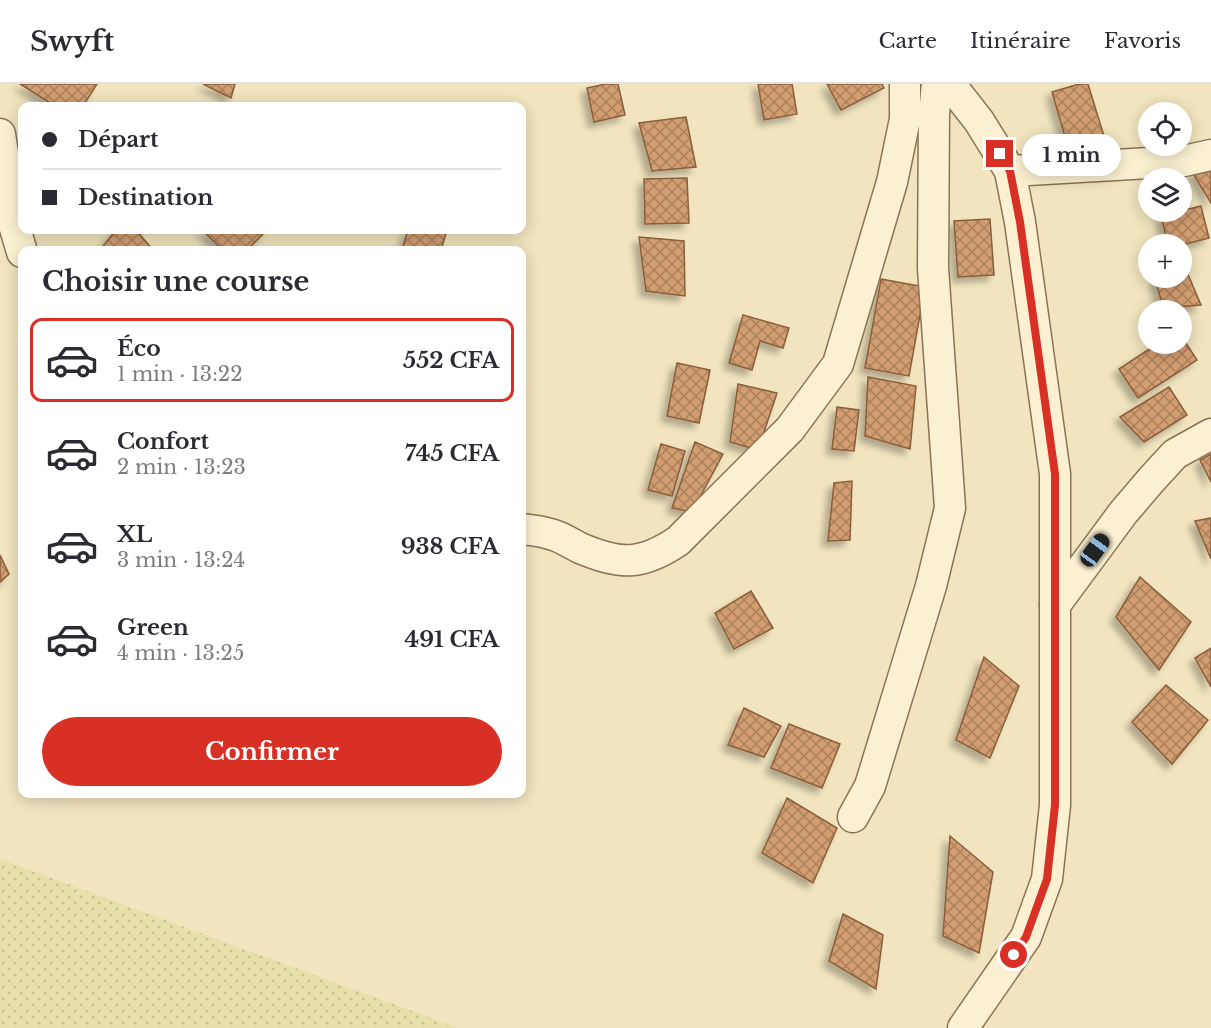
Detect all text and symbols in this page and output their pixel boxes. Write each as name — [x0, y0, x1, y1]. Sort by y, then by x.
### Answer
text: Swyft — [30, 24, 114, 59]
text: Carte — [879, 28, 937, 54]
text: Itinéraire — [970, 28, 1071, 54]
text: Favoris — [1104, 28, 1181, 54]
map controls — [1138, 102, 1192, 354]
button: locate — [1138, 102, 1192, 156]
text: Départ — [78, 126, 158, 153]
callout: 1 min — [1021, 133, 1120, 175]
route end — [986, 140, 1013, 167]
text: 1 min — [1043, 143, 1100, 167]
button: layers — [1138, 168, 1192, 222]
text: Destination — [78, 184, 213, 211]
button: + — [1138, 234, 1192, 288]
text: Choisir une course — [42, 265, 309, 298]
button: − — [1138, 300, 1192, 354]
icon: car — [45, 333, 99, 387]
text: Éco — [117, 335, 161, 362]
text: 552 CFA — [403, 347, 499, 374]
text: 1 min · 13:22 — [117, 362, 242, 386]
icon: car — [45, 426, 99, 480]
text: Confort — [117, 428, 209, 455]
text: 745 CFA — [405, 440, 499, 467]
text: 2 min · 13:23 — [117, 455, 246, 479]
icon: car — [45, 519, 99, 573]
text: XL — [117, 521, 152, 548]
car — [1077, 530, 1113, 570]
text: 938 CFA — [401, 533, 499, 560]
text: 3 min · 13:24 — [117, 548, 245, 572]
icon: car — [45, 612, 99, 666]
text: Green — [117, 614, 189, 641]
text: 491 CFA — [405, 626, 499, 653]
text: 4 min · 13:25 — [117, 641, 244, 665]
button: Confirmer — [42, 717, 502, 786]
route start — [1000, 941, 1027, 968]

